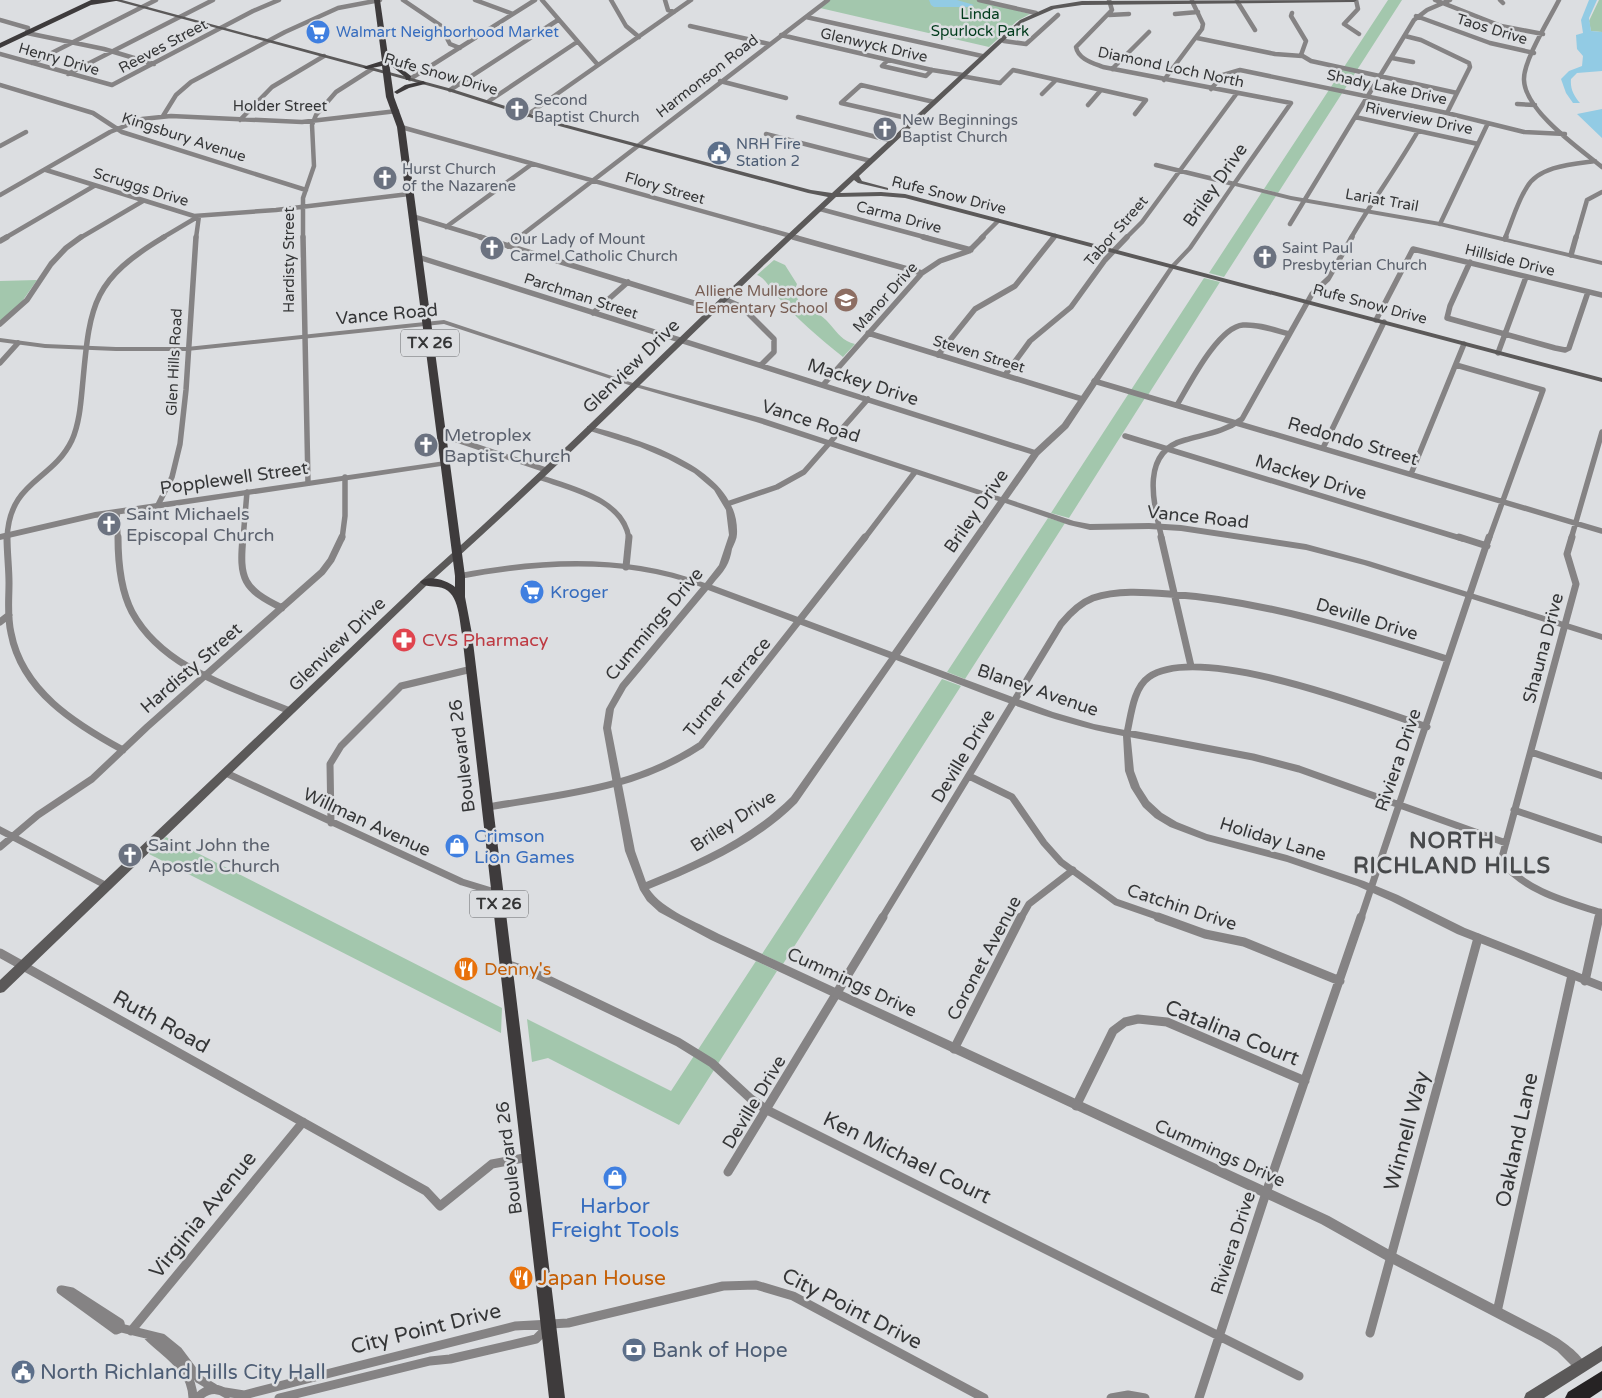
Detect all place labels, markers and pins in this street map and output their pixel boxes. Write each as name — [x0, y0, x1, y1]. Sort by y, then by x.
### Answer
supermarket icon: Walmart Neighborhood Market — [305, 19, 331, 45]
place label: Walmart Neighborhood Market — [336, 23, 559, 41]
place label: Second Baptist Church — [534, 91, 640, 126]
church icon: Second Baptist Church — [504, 96, 530, 122]
place label: New Beginnings Baptist Church — [902, 111, 1018, 146]
church icon: New Beginnings Baptist Church — [872, 116, 898, 142]
place label: NRH Fire Station 2 — [736, 135, 801, 170]
public building icon: NRH Fire Station 2 — [706, 140, 732, 166]
place label: Hurst Church of the Nazarene — [402, 160, 516, 195]
church icon: Hurst Church of the Nazarene — [372, 165, 398, 191]
place label: Our Lady of Mount Carmel Catholic Church — [510, 230, 678, 265]
church icon: Our Lady of Mount Carmel Catholic Church — [479, 235, 505, 261]
place label: Saint Paul Presbyterian Church — [1282, 239, 1427, 274]
church icon: Saint Paul Presbyterian Church — [1252, 244, 1278, 270]
place label: Alliene Mullendore Elementary School — [695, 282, 828, 317]
school or university icon: Alliene Mullendore Elementary School — [833, 287, 859, 313]
place label: Metroplex Baptist Church — [444, 424, 571, 467]
church icon: Metroplex Baptist Church — [413, 432, 439, 458]
place label: Saint Michaels Episcopal Church — [126, 503, 274, 546]
church icon: Saint Michaels Episcopal Church — [96, 511, 122, 537]
supermarket icon: Kroger — [519, 579, 545, 605]
place label: Kroger — [550, 581, 608, 603]
pharmacy icon: CVS Pharmacy — [391, 627, 417, 653]
place label: CVS Pharmacy — [422, 629, 549, 651]
place label: Crimson Lion Games — [474, 825, 575, 868]
shop icon: Crimson Lion Games — [444, 833, 470, 859]
place label: Saint John the Apostle Church — [148, 834, 280, 877]
church icon: Saint John the Apostle Church — [117, 842, 143, 868]
restaurant icon: Denny's — [453, 956, 479, 982]
place label: Denny's — [484, 958, 551, 980]
shop icon: Harbor Freight Tools — [602, 1165, 628, 1191]
place label: Harbor Freight Tools — [551, 1194, 679, 1243]
restaurant icon: Japan House — [508, 1265, 534, 1291]
place label: Japan House — [538, 1266, 666, 1291]
bank icon: Bank of Hope — [621, 1337, 647, 1363]
place label: Bank of Hope — [652, 1338, 788, 1363]
public building icon: North Richland Hills City Hall — [10, 1359, 36, 1385]
place label: North Richland Hills City Hall — [40, 1360, 326, 1385]

